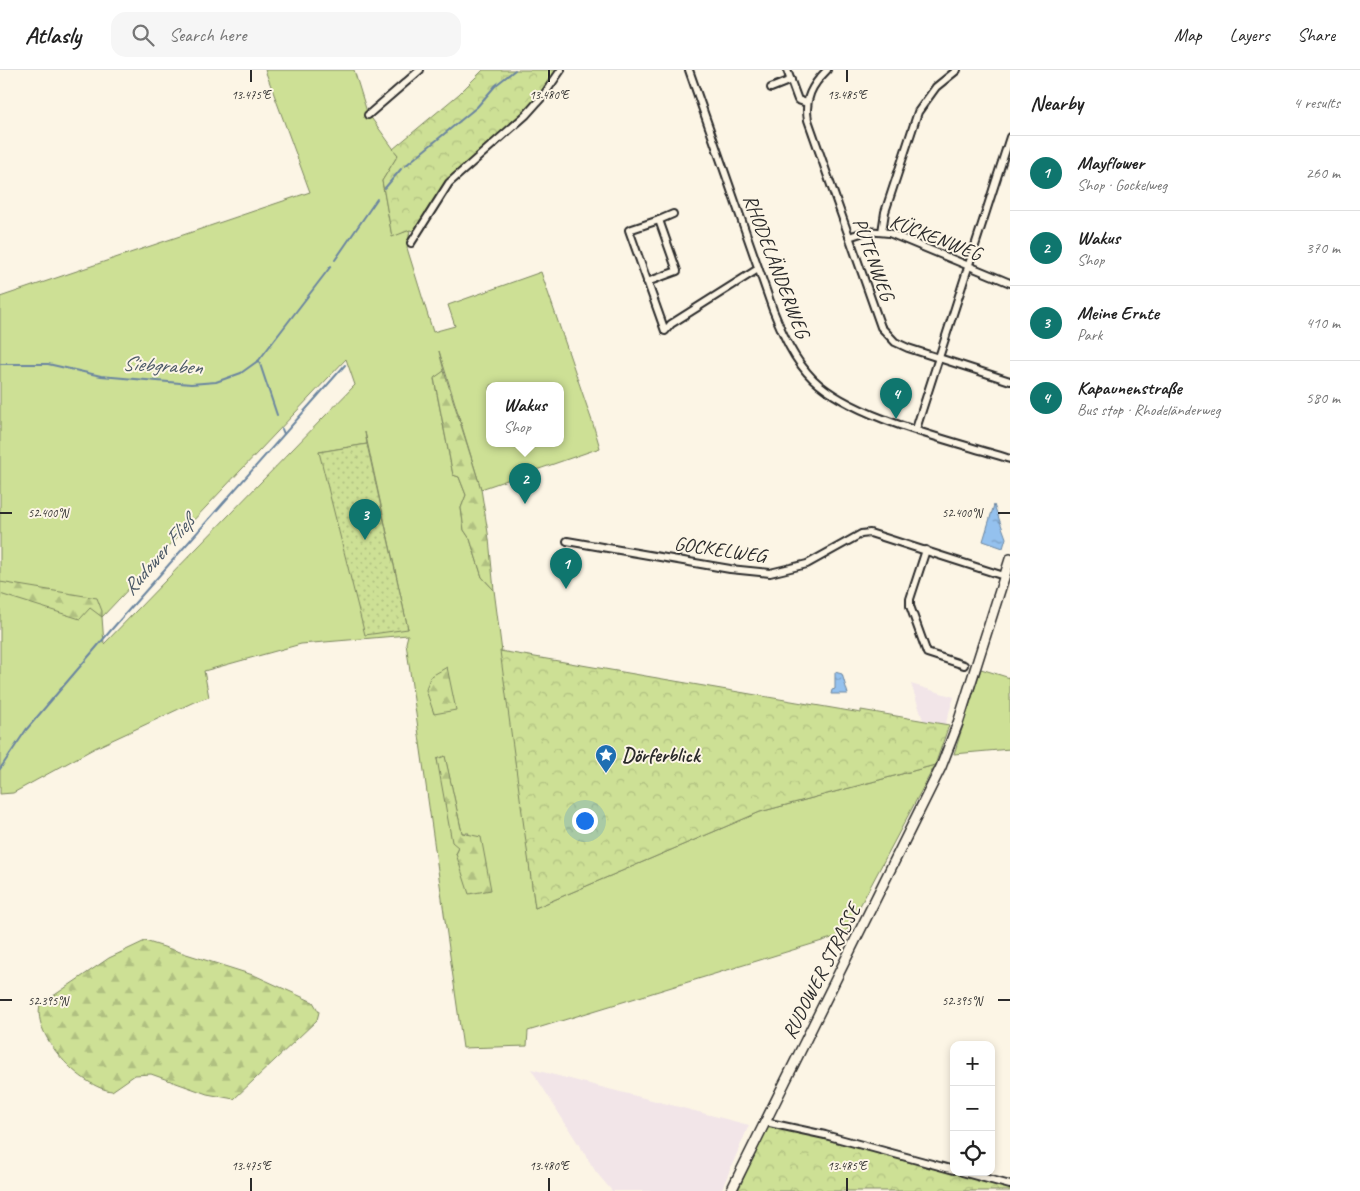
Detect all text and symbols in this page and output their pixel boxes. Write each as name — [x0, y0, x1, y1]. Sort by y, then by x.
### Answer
search box — [111, 12, 461, 57]
text: Atlasly — [25, 20, 81, 50]
icon: search — [129, 21, 157, 49]
text: Search here — [169, 23, 246, 47]
text: Map — [1174, 24, 1202, 46]
text: Layers — [1230, 24, 1269, 46]
text: Share — [1297, 24, 1335, 46]
text: 13.475°E — [231, 87, 272, 103]
text: 13.480°E — [529, 87, 570, 103]
text: 13.485°E — [827, 87, 868, 103]
text: Nearby — [1030, 90, 1083, 116]
text: 4 results — [1293, 93, 1340, 113]
text: Mayflower — [1077, 151, 1144, 175]
text: 1 — [1042, 163, 1050, 183]
text: 260 m — [1306, 163, 1340, 183]
text: Shop · Gockelweg — [1077, 175, 1167, 195]
street label: RHODELÄNDERWEG — [738, 191, 816, 343]
street label: KÜCKENWEG — [886, 209, 987, 267]
street label: PUTENWEG — [847, 215, 901, 306]
text: Wakus — [1077, 226, 1120, 250]
text: 2 — [1042, 238, 1050, 258]
text: 370 m — [1306, 238, 1340, 258]
text: Shop — [1077, 250, 1104, 270]
text: Meine Ernte — [1077, 301, 1159, 325]
text: 3 — [1042, 313, 1050, 333]
text: 410 m — [1306, 313, 1340, 333]
text: Park — [1077, 325, 1102, 345]
water label: Siebgraben — [122, 350, 204, 380]
text: Kapaunenstraße — [1077, 376, 1182, 400]
pin: 4 — [880, 378, 912, 419]
popup — [486, 382, 564, 447]
text: 4 — [1042, 388, 1050, 408]
text: 580 m — [1306, 388, 1340, 408]
text: Wakus — [504, 393, 546, 417]
text: Bus stop · Rhodeländerweg — [1077, 400, 1220, 420]
text: Shop — [504, 417, 531, 437]
pin: 2 — [509, 463, 541, 504]
pin: 3 — [349, 499, 381, 540]
text: 52.400°N — [28, 505, 70, 521]
text: 52.400°N — [942, 505, 984, 521]
water label: Rudower Fließ — [116, 506, 203, 600]
street label: GOCKELWEG — [673, 531, 770, 569]
pin: 1 — [550, 548, 582, 589]
place icon: Dörferblick — [594, 743, 618, 774]
place label: Dörferblick — [622, 743, 702, 768]
your location — [572, 808, 598, 834]
street label: RUDOWER STRASSE — [777, 897, 868, 1043]
text: 52.395°N — [28, 993, 70, 1009]
text: 52.395°N — [942, 993, 984, 1009]
map controls — [950, 1041, 995, 1176]
button: + — [950, 1041, 995, 1086]
button: − — [950, 1086, 995, 1131]
button: locate — [950, 1131, 995, 1176]
text: 13.475°E — [231, 1158, 272, 1174]
text: 13.480°E — [529, 1158, 570, 1174]
text: 13.485°E — [827, 1158, 868, 1174]

